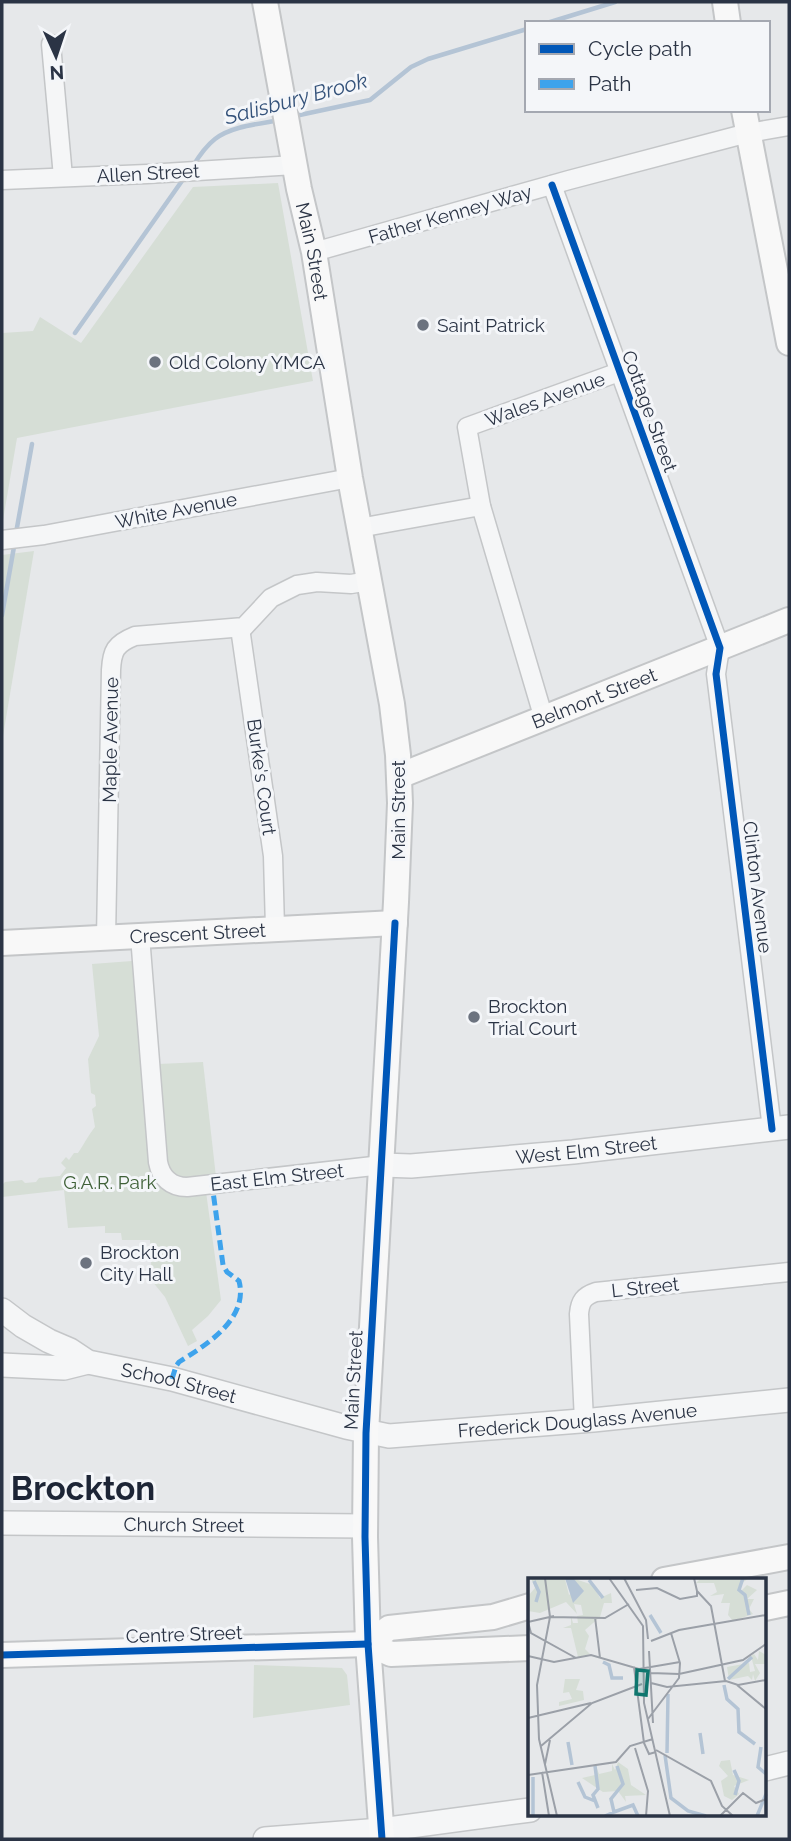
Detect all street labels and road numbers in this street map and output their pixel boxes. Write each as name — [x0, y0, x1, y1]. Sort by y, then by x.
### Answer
street label: Allen Street — [96, 159, 201, 187]
street label: Father Kenney Way — [366, 180, 534, 248]
street label: Main Street — [292, 200, 333, 303]
street label: Cottage Street — [618, 347, 682, 475]
street label: Wales Avenue — [482, 367, 608, 431]
street label: White Avenue — [113, 487, 239, 533]
street label: Belmont Street — [528, 663, 660, 733]
street label: Maple Avenue — [98, 677, 122, 803]
street label: Burke's Court — [243, 717, 281, 837]
street label: Main Street — [387, 760, 409, 860]
street label: Clinton Avenue — [739, 820, 777, 954]
street label: Crescent Street — [129, 919, 267, 947]
street label: West Elm Street — [515, 1131, 659, 1168]
street label: East Elm Street — [209, 1159, 345, 1195]
street label: L Street — [610, 1272, 681, 1301]
street label: Main Street — [339, 1329, 367, 1430]
street label: School Street — [119, 1358, 239, 1407]
street label: Frederick Douglass Avenue — [457, 1398, 698, 1442]
street label: Church Street — [123, 1513, 245, 1536]
street label: Centre Street — [125, 1621, 243, 1647]

